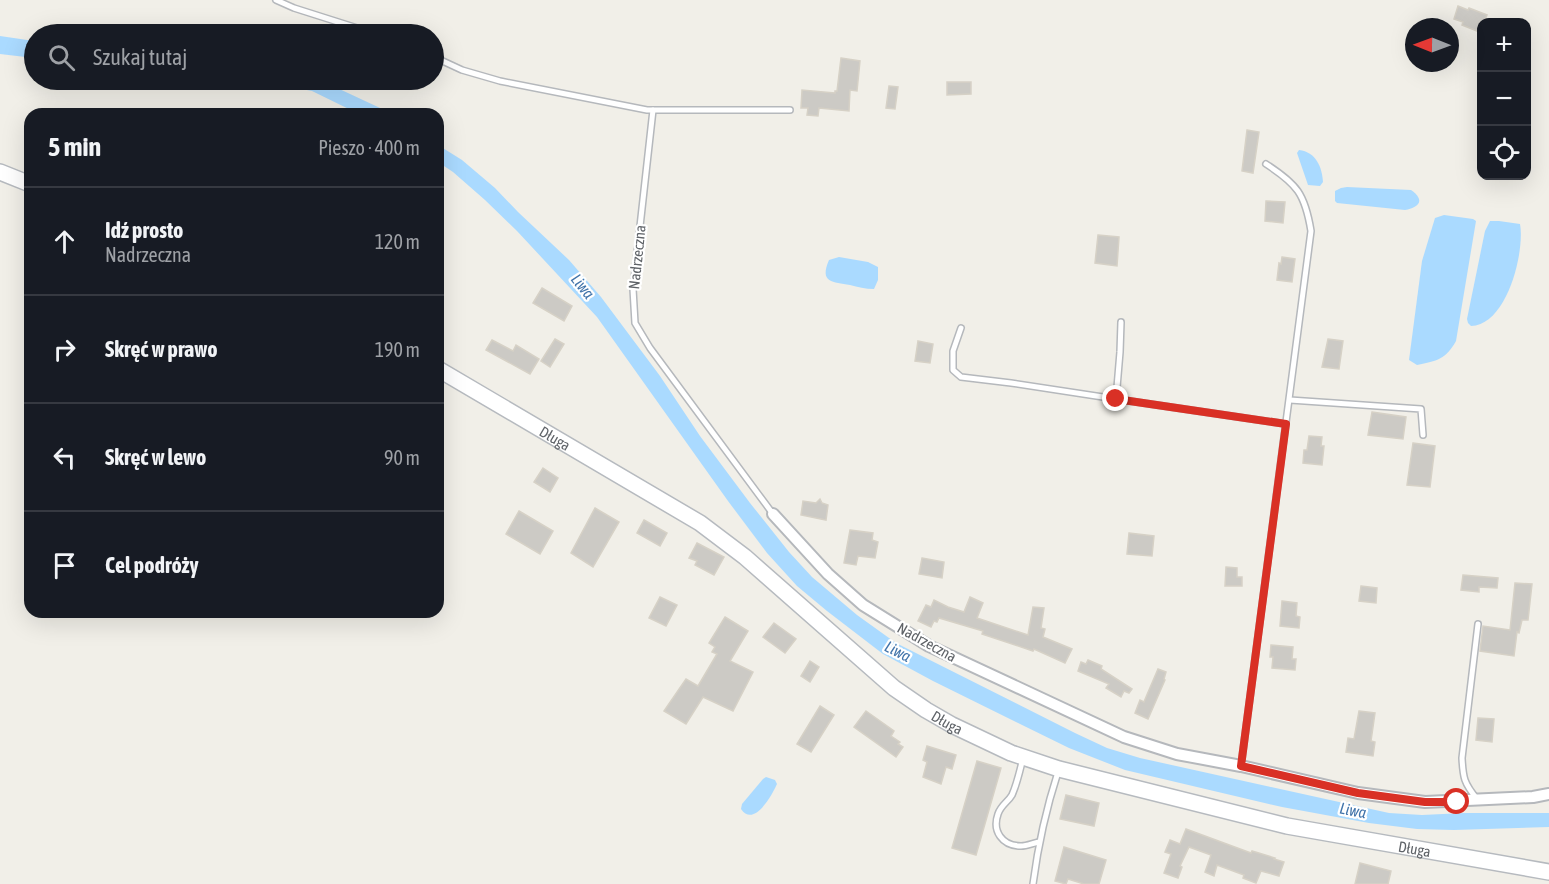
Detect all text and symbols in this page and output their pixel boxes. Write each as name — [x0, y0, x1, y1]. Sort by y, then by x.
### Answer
north arrow — [1405, 18, 1459, 72]
map controls — [1477, 18, 1531, 180]
button: + — [1477, 18, 1531, 72]
search box — [24, 24, 444, 90]
icon: search — [45, 41, 78, 74]
text: Szukaj tutaj — [93, 44, 187, 70]
button: − — [1477, 72, 1531, 126]
button: locate — [1477, 126, 1531, 180]
text: 5 min — [48, 132, 101, 162]
text: Pieszo · 400 m — [318, 136, 420, 159]
text: Idź prosto — [105, 217, 183, 243]
street label: Nadrzeczna — [625, 224, 649, 290]
icon: ahead — [48, 225, 81, 258]
text: 120 m — [375, 230, 420, 253]
text: Nadrzeczna — [105, 243, 191, 266]
water label: Liwa — [568, 270, 599, 302]
icon: right — [48, 333, 81, 366]
text: Skręć w prawo — [105, 336, 218, 362]
text: 190 m — [375, 338, 420, 361]
route end — [1102, 385, 1128, 411]
street label: Długa — [537, 422, 574, 454]
icon: left — [48, 441, 81, 474]
text: Skręć w lewo — [105, 444, 206, 470]
text: 90 m — [384, 446, 420, 469]
icon: arrive — [48, 549, 81, 582]
text: Cel podróży — [105, 552, 199, 578]
street label: Nadrzeczna — [895, 619, 959, 665]
water label: Liwa — [882, 637, 914, 665]
street label: Długa — [929, 707, 965, 737]
route start — [1443, 788, 1469, 814]
water label: Liwa — [1338, 799, 1368, 821]
street label: Długa — [1397, 837, 1432, 860]

